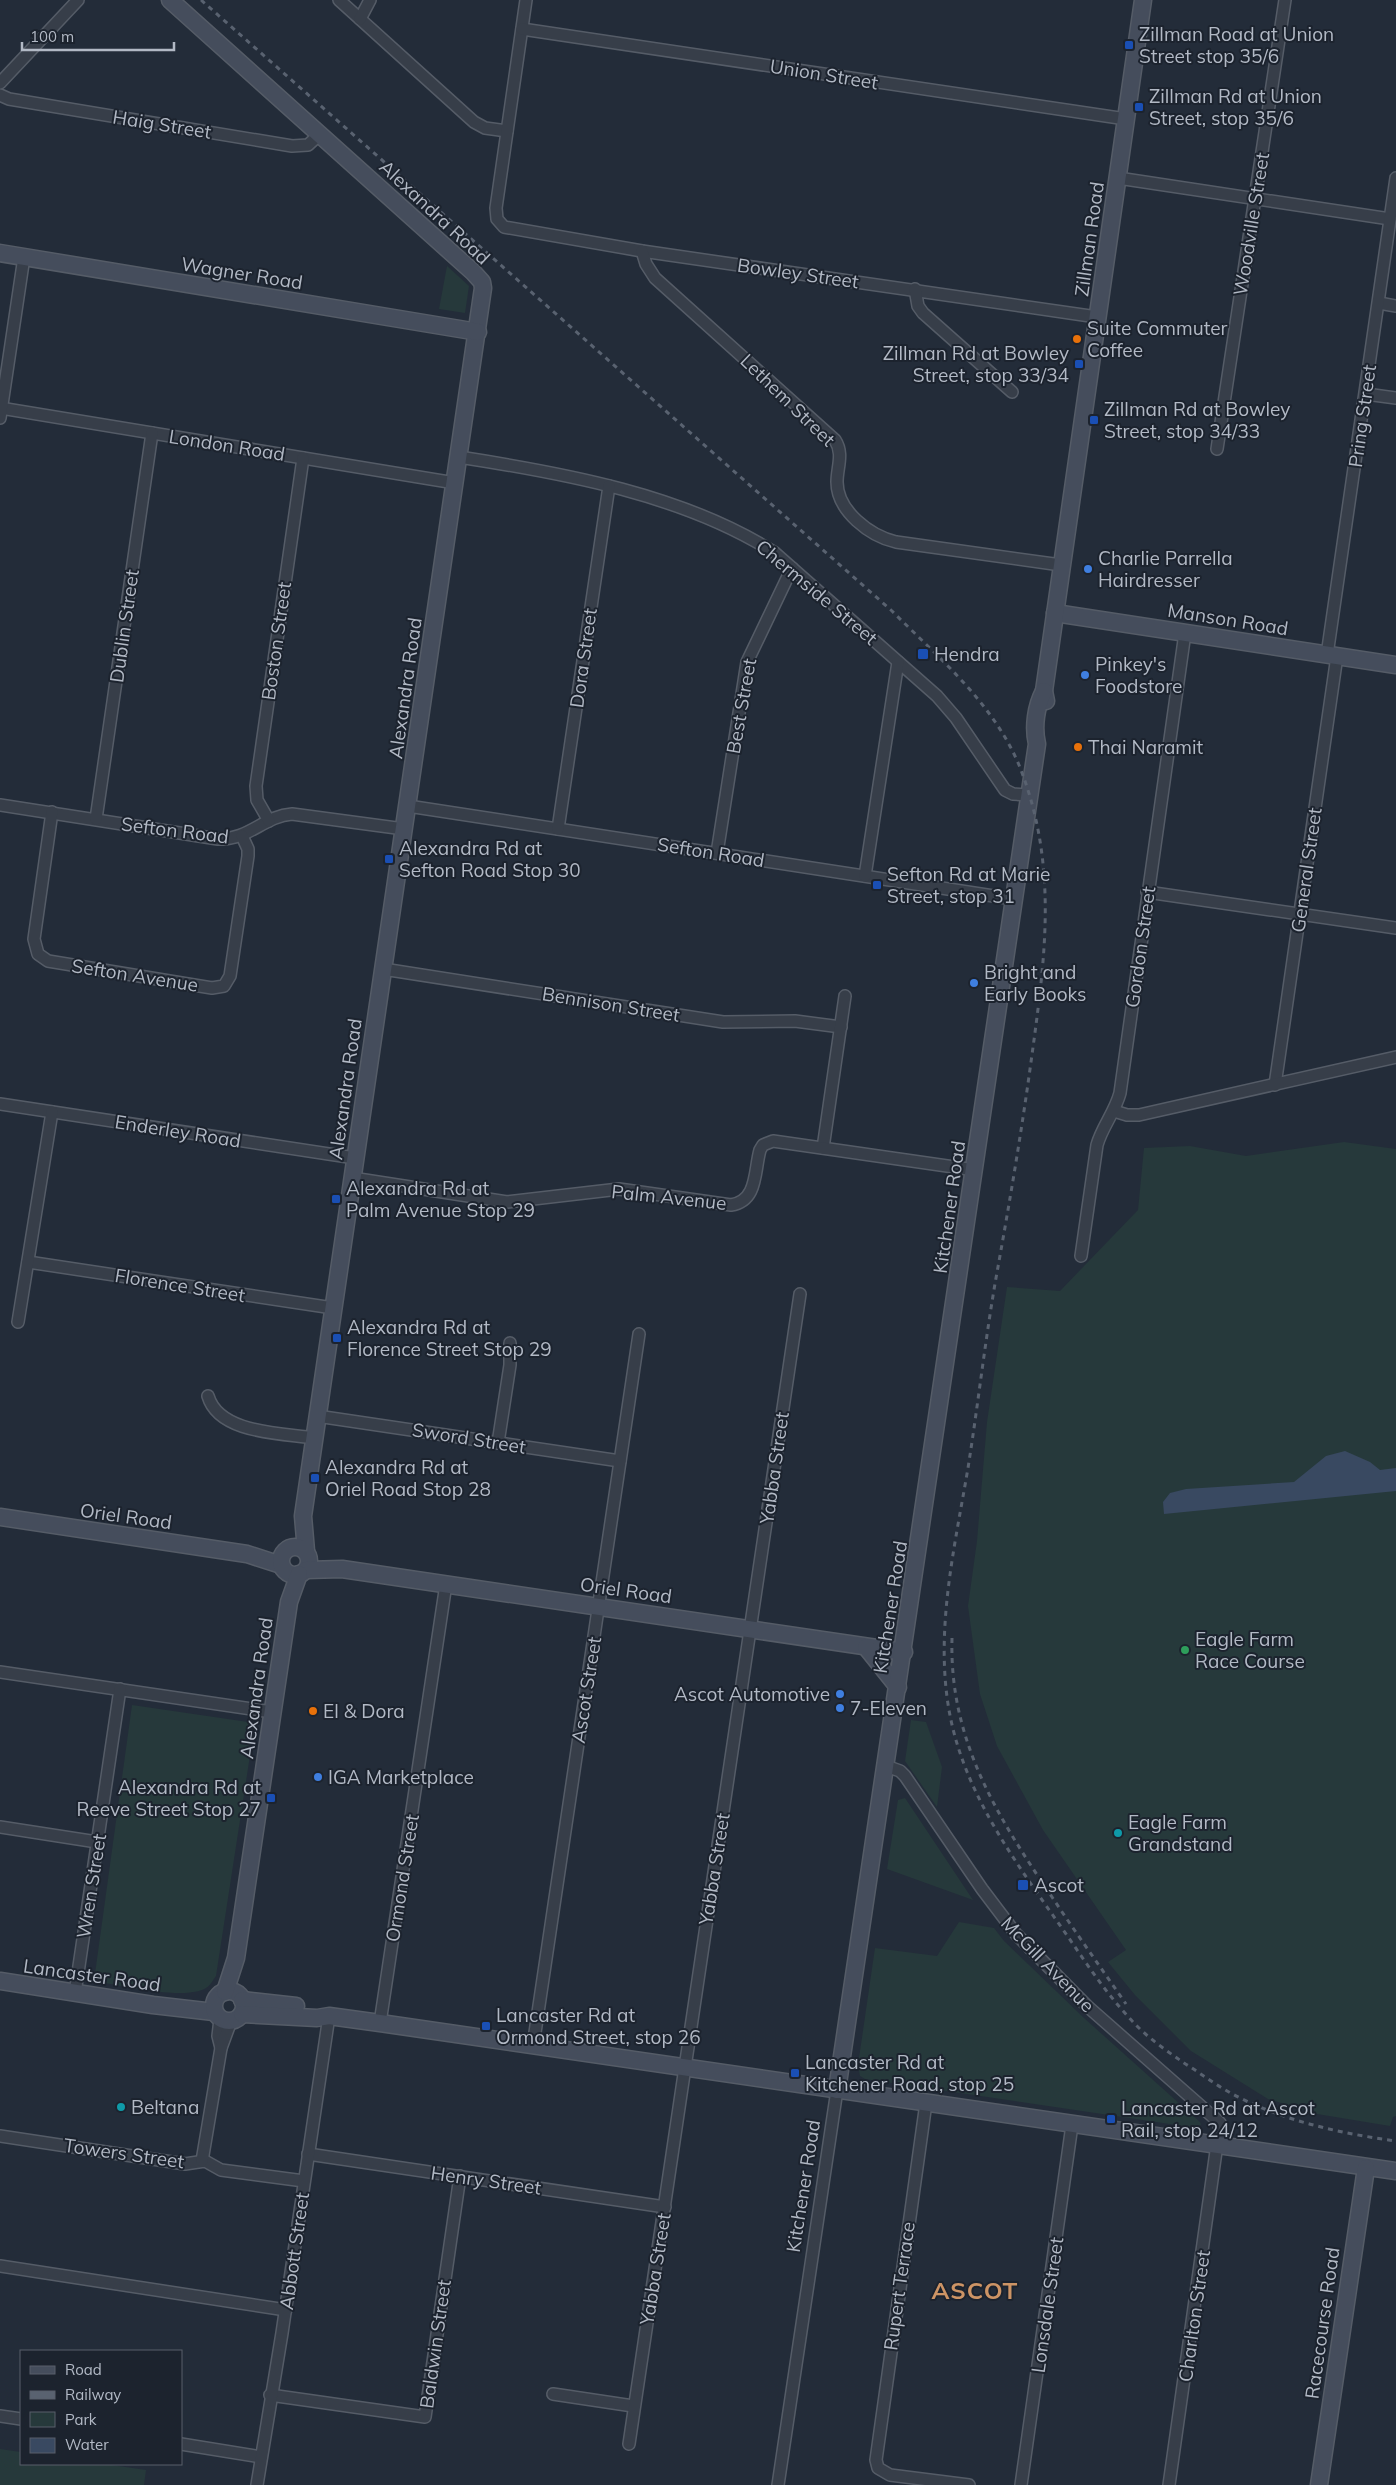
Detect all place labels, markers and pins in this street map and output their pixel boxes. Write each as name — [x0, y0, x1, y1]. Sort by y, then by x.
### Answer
place label: Zillman Road at Union Street stop 35/6 — [1139, 22, 1334, 68]
marker: Zillman Road at Union Street stop 35/6 — [1123, 39, 1135, 51]
place label: Zillman Rd at Union Street, stop 35/6 — [1149, 84, 1322, 130]
marker: Zillman Rd at Union Street, stop 35/6 — [1133, 101, 1145, 113]
place label: Suite Commuter Coffee — [1087, 316, 1228, 362]
marker: Suite Commuter Coffee — [1071, 333, 1083, 345]
place label: Zillman Rd at Bowley Street, stop 33/34 — [883, 341, 1069, 387]
marker: Zillman Rd at Bowley Street, stop 33/34 — [1073, 358, 1085, 370]
place label: Zillman Rd at Bowley Street, stop 34/33 — [1104, 397, 1290, 443]
marker: Zillman Rd at Bowley Street, stop 34/33 — [1088, 414, 1100, 426]
place label: Charlie Parrella Hairdresser — [1098, 546, 1233, 592]
marker: Charlie Parrella Hairdresser — [1082, 563, 1094, 575]
place label: Hendra — [934, 642, 1000, 666]
marker: Hendra — [916, 647, 930, 661]
place label: Pinkey's Foodstore — [1095, 652, 1182, 698]
marker: Pinkey's Foodstore — [1079, 669, 1091, 681]
place label: Thai Naramit — [1088, 735, 1203, 759]
marker: Thai Naramit — [1072, 741, 1084, 753]
place label: Alexandra Rd at Sefton Road Stop 30 — [399, 836, 581, 882]
marker: Alexandra Rd at Sefton Road Stop 30 — [383, 853, 395, 865]
place label: Sefton Rd at Marie Street, stop 31 — [887, 862, 1050, 908]
marker: Sefton Rd at Marie Street, stop 31 — [871, 879, 883, 891]
place label: Bright and Early Books — [984, 960, 1087, 1006]
marker: Bright and Early Books — [968, 977, 980, 989]
place label: Alexandra Rd at Palm Avenue Stop 29 — [346, 1176, 535, 1222]
marker: Alexandra Rd at Palm Avenue Stop 29 — [330, 1193, 342, 1205]
place label: Alexandra Rd at Florence Street Stop 29 — [347, 1315, 552, 1361]
marker: Alexandra Rd at Florence Street Stop 29 — [331, 1332, 343, 1344]
place label: Alexandra Rd at Oriel Road Stop 28 — [325, 1455, 491, 1501]
marker: Alexandra Rd at Oriel Road Stop 28 — [309, 1472, 321, 1484]
place label: Eagle Farm Race Course — [1195, 1627, 1305, 1673]
marker: Eagle Farm Race Course — [1179, 1644, 1191, 1656]
place label: Ascot Automotive — [674, 1682, 830, 1706]
marker: Ascot Automotive — [834, 1688, 846, 1700]
place label: 7-Eleven — [850, 1696, 927, 1720]
place label: El & Dora — [323, 1699, 405, 1723]
marker: 7-Eleven — [834, 1702, 846, 1714]
marker: El & Dora — [307, 1705, 319, 1717]
place label: IGA Marketplace — [328, 1765, 474, 1789]
marker: IGA Marketplace — [312, 1771, 324, 1783]
place label: Alexandra Rd at Reeve Street Stop 27 — [76, 1775, 261, 1821]
marker: Alexandra Rd at Reeve Street Stop 27 — [265, 1792, 277, 1804]
place label: Eagle Farm Grandstand — [1128, 1810, 1233, 1856]
marker: Eagle Farm Grandstand — [1112, 1827, 1124, 1839]
place label: Ascot — [1034, 1873, 1084, 1897]
marker: Ascot — [1016, 1878, 1030, 1892]
place label: Lancaster Rd at Ormond Street, stop 26 — [496, 2003, 701, 2049]
marker: Lancaster Rd at Ormond Street, stop 26 — [480, 2020, 492, 2032]
place label: Lancaster Rd at Kitchener Road, stop 25 — [805, 2050, 1014, 2096]
marker: Lancaster Rd at Kitchener Road, stop 25 — [789, 2067, 801, 2079]
place label: Beltana — [131, 2095, 199, 2119]
place label: Lancaster Rd at Ascot Rail, stop 24/12 — [1121, 2096, 1315, 2142]
marker: Beltana — [115, 2101, 127, 2113]
marker: Lancaster Rd at Ascot Rail, stop 24/12 — [1105, 2113, 1117, 2125]

